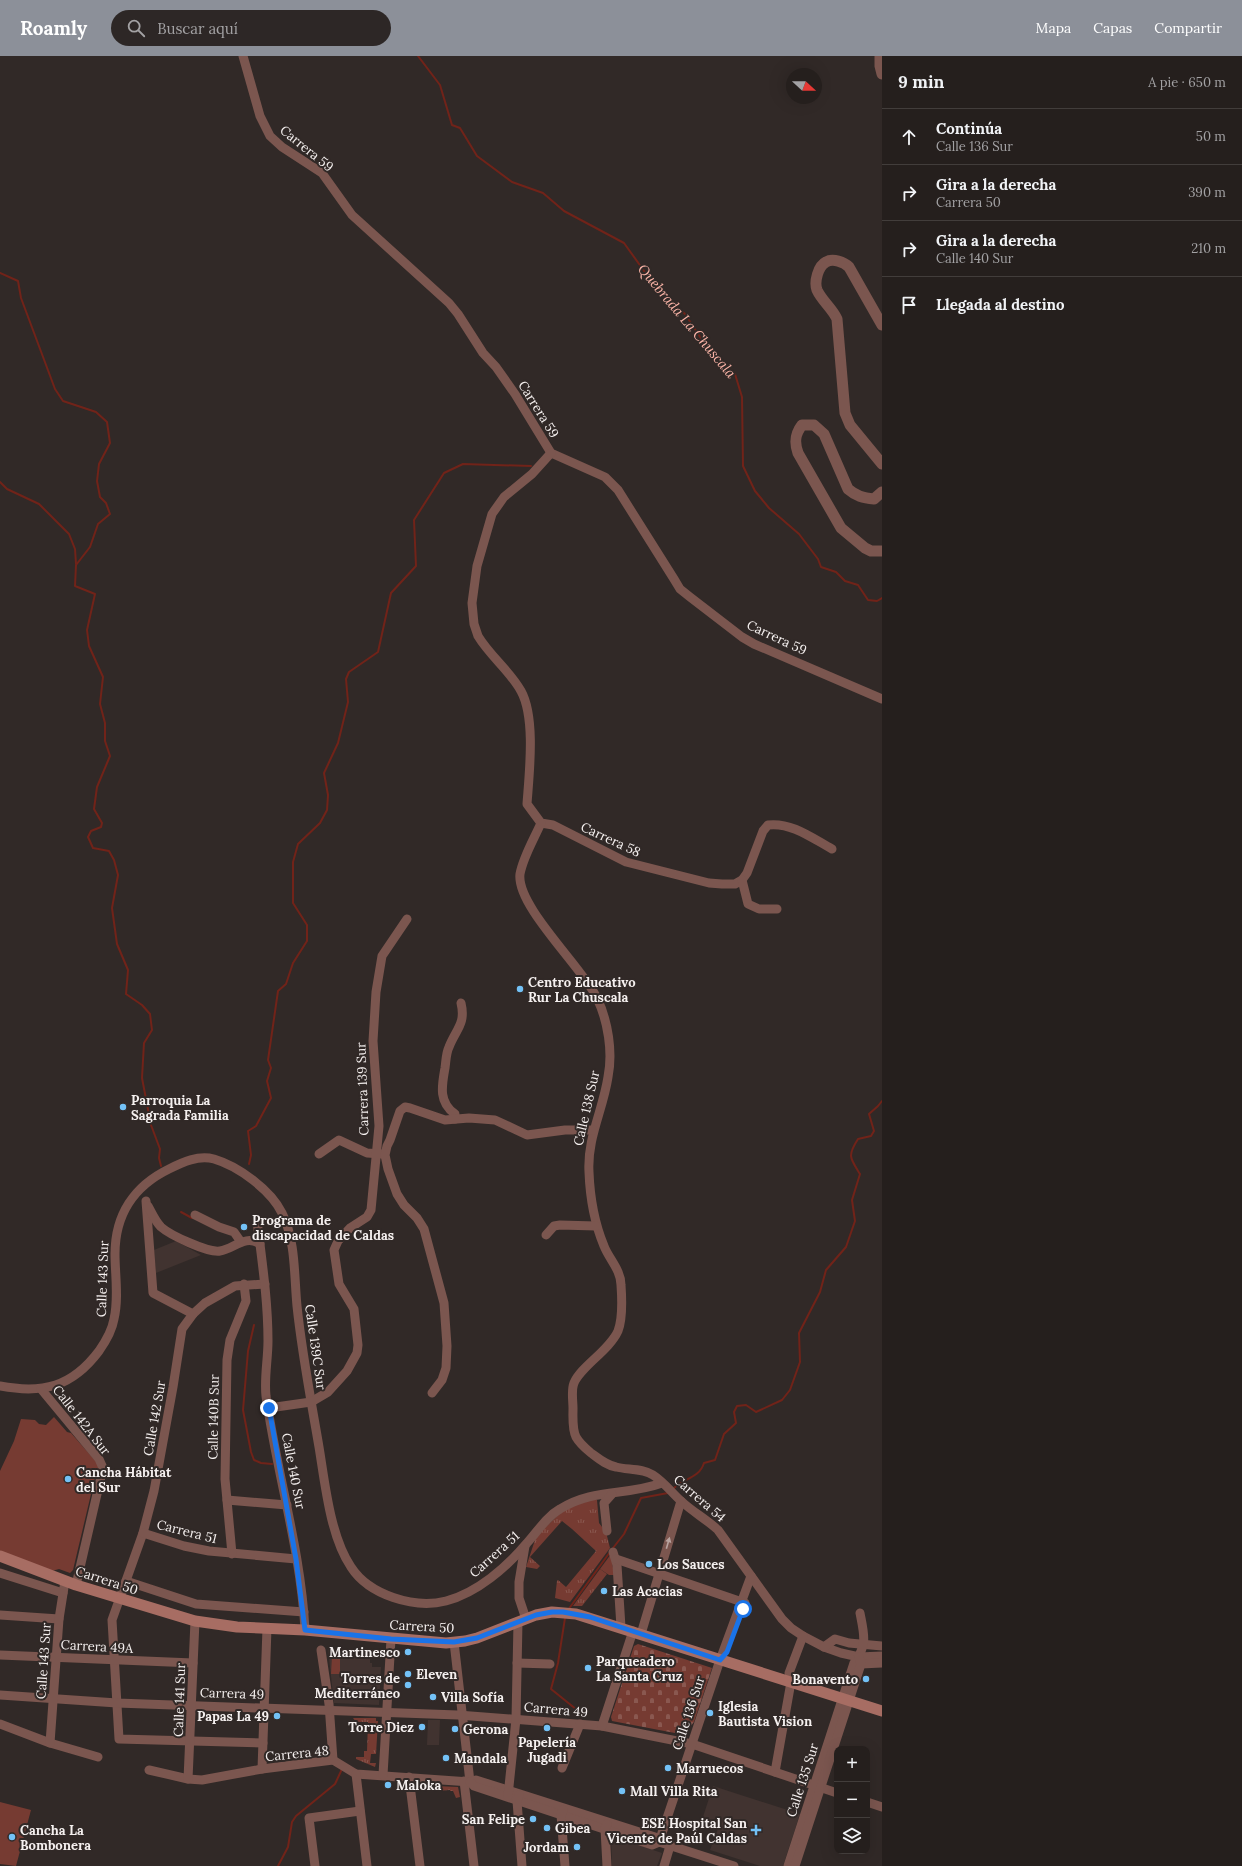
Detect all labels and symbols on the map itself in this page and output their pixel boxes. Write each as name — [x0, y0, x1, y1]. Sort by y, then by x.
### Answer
north arrow — [786, 68, 822, 104]
street label: Carrera 59 — [276, 122, 337, 175]
water label: Quebrada La Chuscala — [634, 260, 740, 382]
street label: Carrera 59 — [514, 378, 563, 441]
street label: Carrera 59 — [744, 616, 810, 659]
street label: Carrera 58 — [578, 818, 643, 861]
place label: Centro Educativo Rur La Chuscala — [528, 974, 635, 1006]
marker: Centro Educativo Rur La Chuscala — [515, 984, 525, 994]
street label: Carrera 139 Sur — [352, 1042, 373, 1136]
street label: Calle 138 Sur — [570, 1068, 603, 1147]
place label: Parroquia La Sagrada Familia — [131, 1092, 229, 1124]
marker: Parroquia La Sagrada Familia — [118, 1102, 128, 1112]
place label: Programa de discapacidad de Caldas — [252, 1212, 394, 1244]
marker: Programa de discapacidad de Caldas — [239, 1222, 249, 1232]
street label: Calle 143 Sur — [93, 1240, 112, 1318]
street label: Calle 139C Sur — [301, 1303, 330, 1391]
street label: Calle 140B Sur — [204, 1374, 223, 1460]
street label: Calle 142 Sur — [140, 1379, 170, 1457]
street label: Calle 142A Sur — [49, 1382, 114, 1459]
route end — [260, 1399, 278, 1417]
street label: Calle 140 Sur — [278, 1432, 309, 1511]
place label: Cancha Hábitat del Sur — [76, 1464, 172, 1496]
street label: Carrera 54 — [670, 1471, 729, 1526]
marker: Cancha Hábitat del Sur — [63, 1474, 73, 1484]
street label: Carrera 51 — [155, 1516, 219, 1547]
street label: Carrera 51 — [466, 1527, 523, 1581]
one-way arrow — [665, 1537, 671, 1549]
place label: Los Sauces — [657, 1556, 725, 1573]
marker: Los Sauces — [644, 1559, 654, 1569]
street label: Carrera 50 — [73, 1562, 140, 1599]
place label: Las Acacias — [612, 1583, 683, 1600]
marker: Las Acacias — [599, 1586, 609, 1596]
route start — [734, 1600, 752, 1618]
street label: Carrera 50 — [389, 1616, 455, 1637]
street label: Calle 143 Sur — [32, 1622, 55, 1700]
street label: Carrera 49A — [60, 1636, 134, 1657]
place label: Martinesco — [329, 1644, 400, 1661]
marker: Martinesco — [403, 1647, 413, 1657]
place label: Parqueadero La Santa Cruz — [596, 1653, 683, 1685]
street label: Calle 141 Sur — [170, 1662, 189, 1737]
marker: Parqueadero La Santa Cruz — [583, 1663, 593, 1673]
place label: Eleven — [416, 1666, 458, 1683]
marker: Eleven — [403, 1669, 413, 1679]
place label: Torres de Mediterráneo — [314, 1670, 400, 1702]
place label: Bonavento — [792, 1671, 858, 1688]
street label: Calle 136 Sur — [669, 1674, 709, 1752]
marker: Bonavento — [861, 1674, 871, 1684]
marker: Torres de Mediterráneo — [403, 1680, 413, 1690]
street label: Carrera 49 — [200, 1684, 264, 1703]
place label: Villa Sofía — [441, 1689, 504, 1706]
marker: Villa Sofía — [428, 1692, 438, 1702]
street label: Carrera 49 — [523, 1698, 589, 1721]
place label: Iglesia Bautista Vision — [718, 1698, 813, 1730]
place label: Papas La 49 — [197, 1708, 269, 1725]
marker: Iglesia Bautista Vision — [705, 1708, 715, 1718]
marker: Papas La 49 — [272, 1711, 282, 1721]
place label: Torre Diez — [348, 1719, 414, 1736]
place label: Gerona — [463, 1721, 509, 1738]
marker: Torre Diez — [417, 1722, 427, 1732]
marker: Papelería Jugadi — [542, 1723, 552, 1733]
marker: Gerona — [450, 1724, 460, 1734]
place label: Papelería Jugadi — [518, 1734, 576, 1766]
street label: Calle 135 Sur — [783, 1741, 822, 1819]
street label: Carrera 48 — [264, 1742, 330, 1765]
place label: Mandala — [454, 1750, 507, 1767]
marker: Mandala — [441, 1753, 451, 1763]
place label: Marruecos — [676, 1760, 743, 1777]
marker: Marruecos — [663, 1763, 673, 1773]
place label: Maloka — [396, 1777, 441, 1794]
marker: Maloka — [383, 1780, 393, 1790]
place label: Mall Villa Rita — [630, 1783, 718, 1800]
marker: Mall Villa Rita — [617, 1786, 627, 1796]
place label: San Felipe — [462, 1811, 525, 1828]
marker: San Felipe — [528, 1814, 538, 1824]
place label: ESE Hospital San Vicente de Paúl Caldas — [607, 1815, 748, 1847]
place label: Gibea — [555, 1820, 590, 1837]
place label: Cancha La Bombonera — [20, 1822, 91, 1854]
marker: Gibea — [542, 1823, 552, 1833]
marker: ESE Hospital San Vicente de Paúl Caldas — [750, 1824, 762, 1836]
marker: Cancha La Bombonera — [7, 1832, 17, 1842]
place label: Jordam — [523, 1839, 569, 1856]
marker: Jordam — [572, 1842, 582, 1852]

